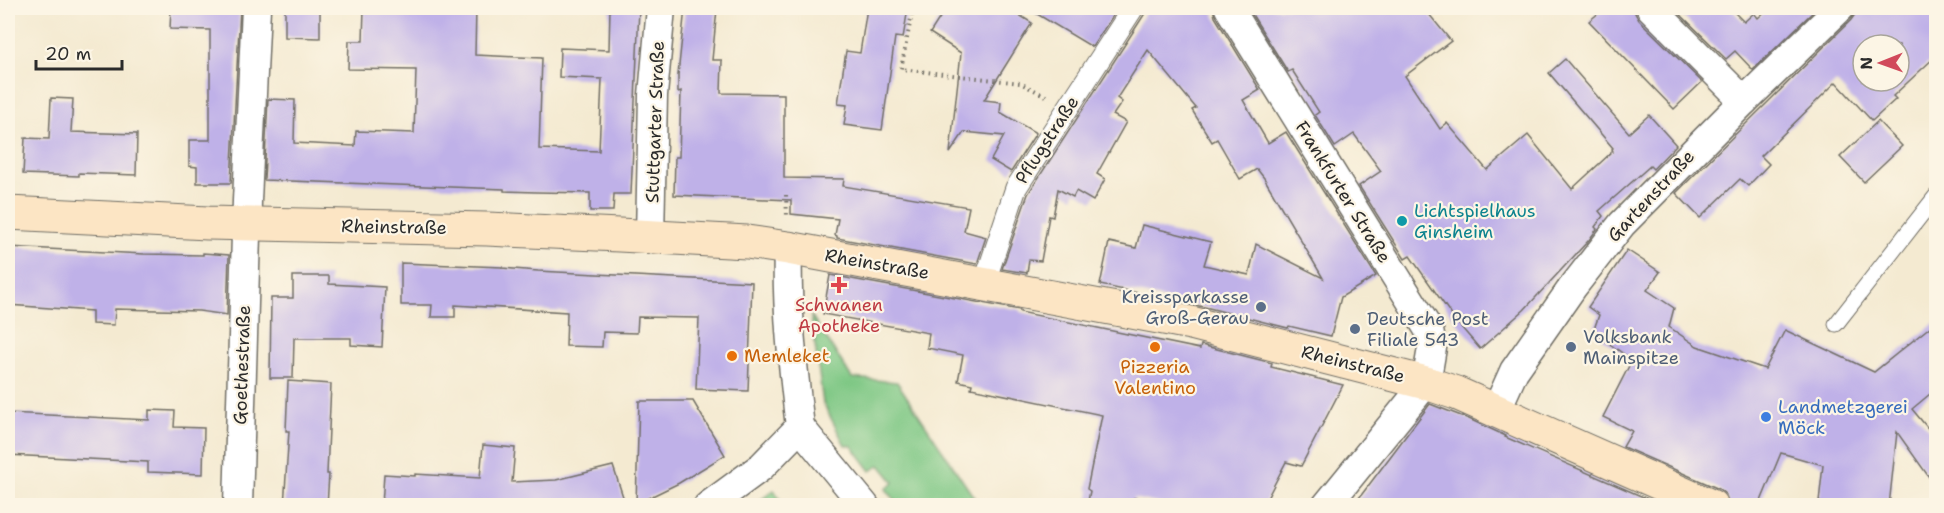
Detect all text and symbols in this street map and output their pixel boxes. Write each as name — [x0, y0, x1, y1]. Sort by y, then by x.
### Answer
scale bar — [36, 33, 122, 71]
north arrow — [1851, 33, 1911, 93]
street label: Stuttgarter Straße — [640, 41, 670, 203]
text: 20 m — [45, 42, 91, 66]
text: N — [1856, 57, 1877, 70]
street label: Pflugstraße — [1010, 91, 1084, 189]
street label: Frankfurter Straße — [1290, 116, 1396, 268]
street label: Gartenstraße — [1602, 145, 1700, 247]
place label: Lichtspielhaus Ginsheim — [1414, 199, 1536, 244]
street label: Rheinstraße — [341, 214, 447, 240]
marker: Lichtspielhaus Ginsheim — [1395, 214, 1409, 228]
street label: Rheinstraße — [823, 243, 931, 285]
marker: Schwanen Apotheke — [832, 278, 846, 292]
place label: Kreissparkasse Groß-Gerau — [1122, 285, 1249, 330]
place label: Schwanen Apotheke — [795, 293, 883, 338]
marker: Kreissparkasse Groß-Gerau — [1254, 300, 1268, 314]
street label: Goethestraße — [228, 305, 256, 425]
place label: Deutsche Post Filiale 543 — [1367, 307, 1489, 352]
marker: Deutsche Post Filiale 543 — [1348, 322, 1362, 336]
place label: Volksbank Mainspitze — [1583, 325, 1679, 370]
marker: Pizzeria Valentino — [1148, 340, 1162, 354]
street label: Rheinstraße — [1299, 340, 1407, 388]
marker: Volksbank Mainspitze — [1564, 340, 1578, 354]
place label: Memleket — [744, 344, 830, 368]
marker: Memleket — [725, 349, 739, 363]
place label: Pizzeria Valentino — [1114, 355, 1196, 400]
place label: Landmetzgerei Möck — [1778, 395, 1908, 440]
marker: Landmetzgerei Möck — [1759, 410, 1773, 424]

